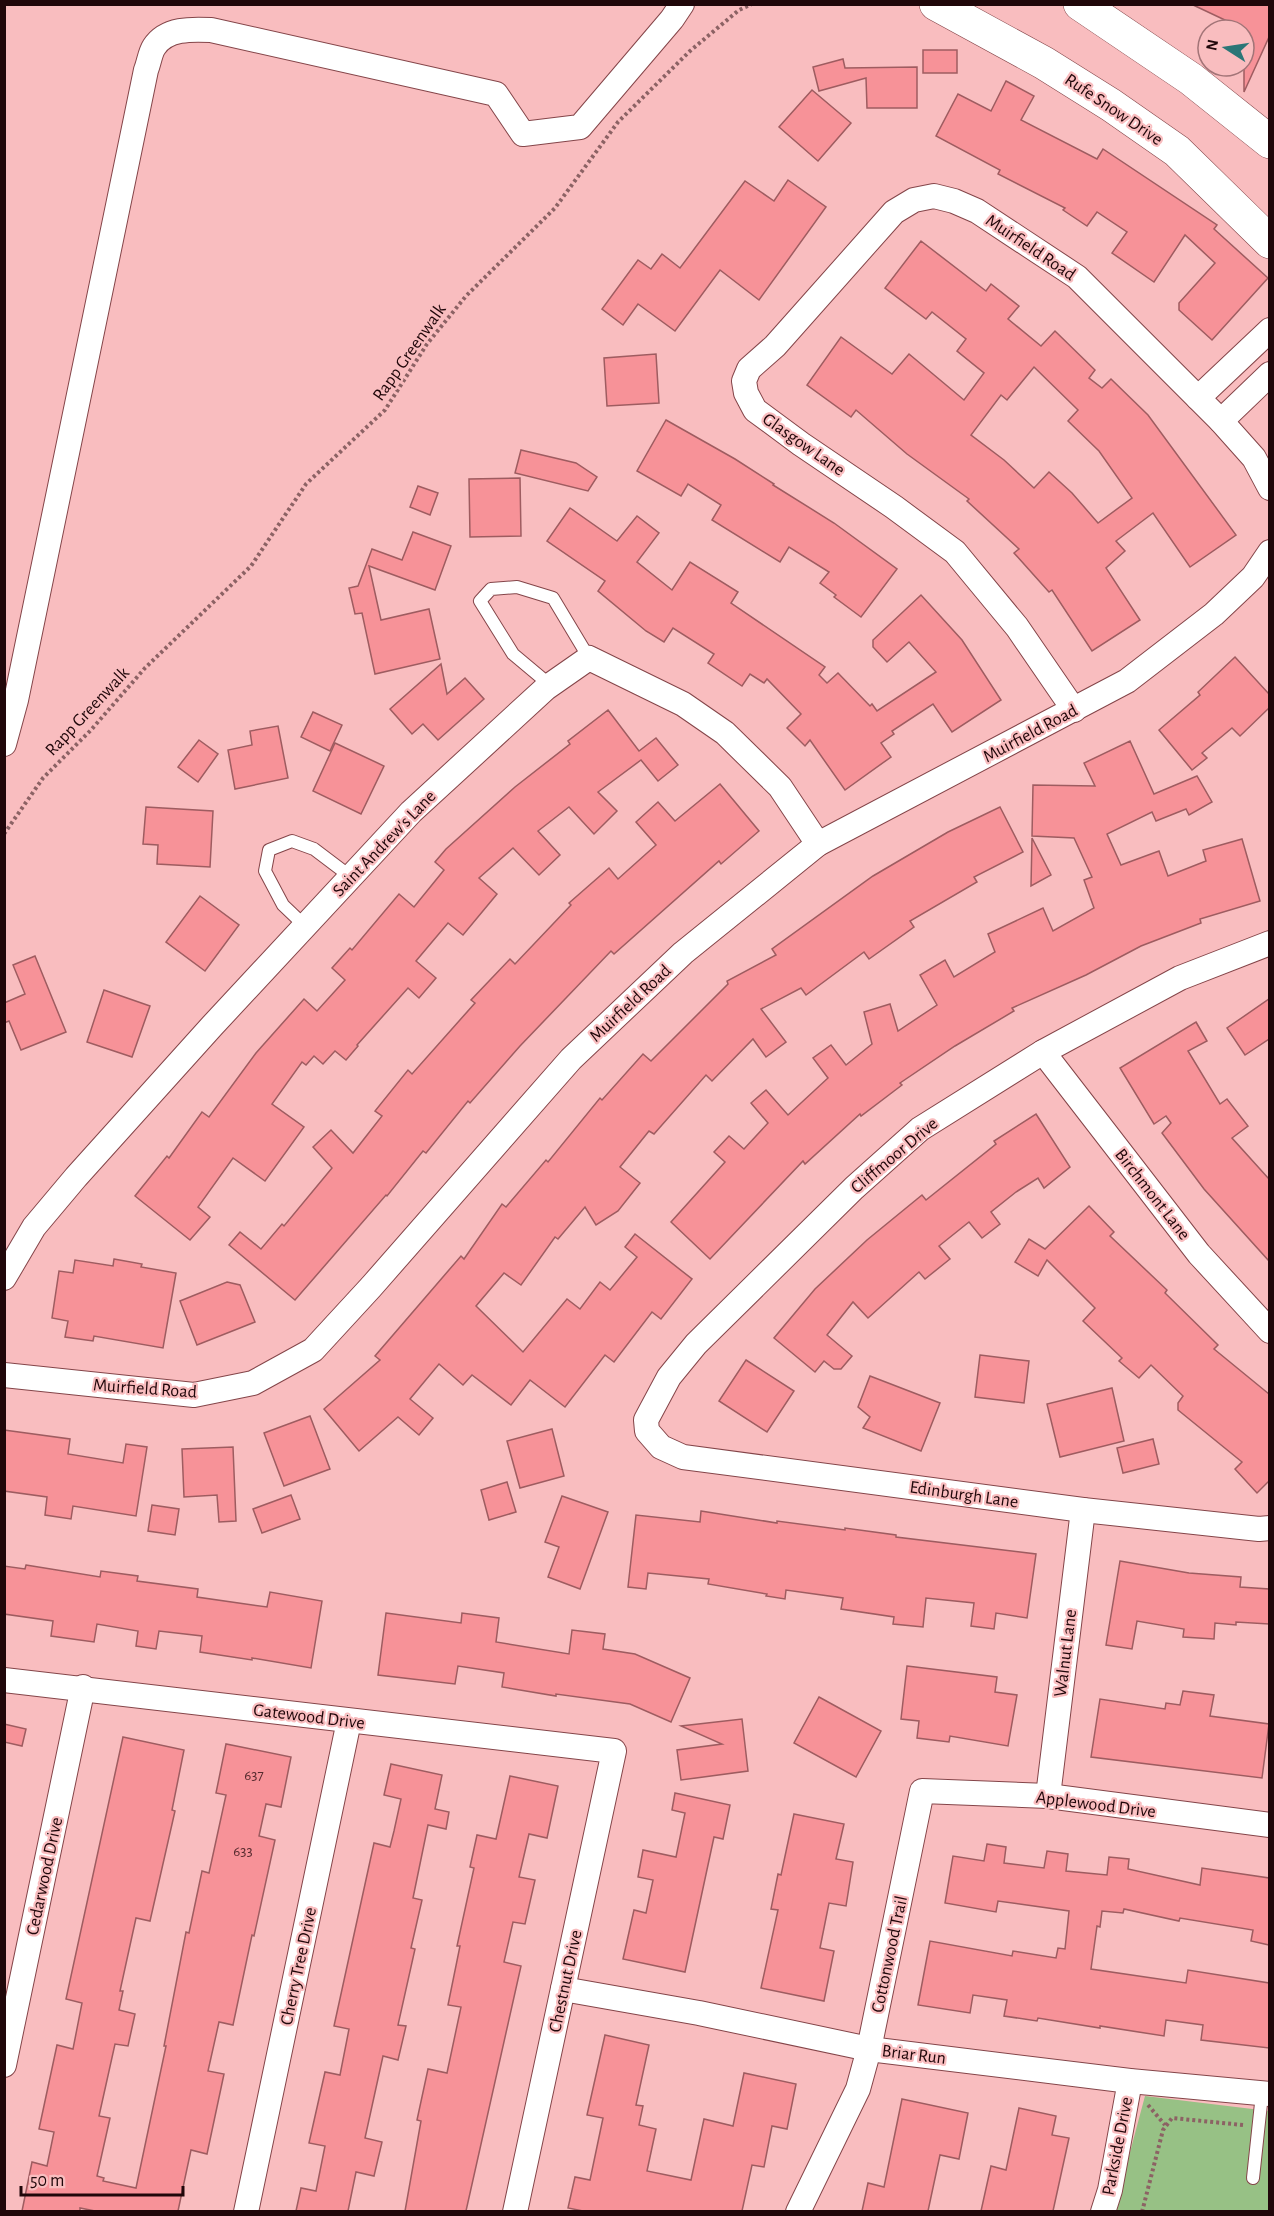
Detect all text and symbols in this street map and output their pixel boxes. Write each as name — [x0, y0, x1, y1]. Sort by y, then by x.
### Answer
north arrow — [1196, 18, 1256, 78]
text: N — [1203, 38, 1221, 52]
street label: Rufe Snow Drive — [1061, 71, 1166, 149]
street label: Muirfield Road — [982, 211, 1079, 284]
street label: Rapp Greenwalk — [370, 300, 450, 404]
street label: Glasgow Lane — [759, 410, 848, 480]
street label: Rapp Greenwalk — [42, 663, 134, 759]
street label: Muirfield Road — [980, 702, 1081, 766]
street label: Saint Andrew's Lane — [330, 787, 440, 900]
street label: Muirfield Road — [587, 962, 675, 1046]
street label: Cliffmoor Drive — [848, 1114, 941, 1197]
street label: Birchmont Lane — [1111, 1146, 1193, 1244]
street label: Muirfield Road — [92, 1376, 197, 1402]
street label: Edinburgh Lane — [908, 1478, 1019, 1512]
street label: Walnut Lane — [1052, 1608, 1080, 1698]
street label: Gatewood Drive — [252, 1701, 366, 1733]
house number: 637 — [244, 1768, 264, 1783]
street label: Applewood Drive — [1035, 1789, 1157, 1821]
street label: Cedarwood Drive — [24, 1816, 66, 1937]
house number: 633 — [233, 1844, 253, 1859]
street label: Cottonwood Trail — [869, 1894, 911, 2014]
street label: Cherry Tree Drive — [278, 1906, 320, 2027]
street label: Chestnut Drive — [546, 1928, 586, 2034]
street label: Briar Run — [881, 2042, 947, 2068]
street label: Parkside Drive — [1100, 2095, 1136, 2197]
scale bar — [21, 2159, 183, 2197]
text: 50 m — [30, 2172, 64, 2190]

